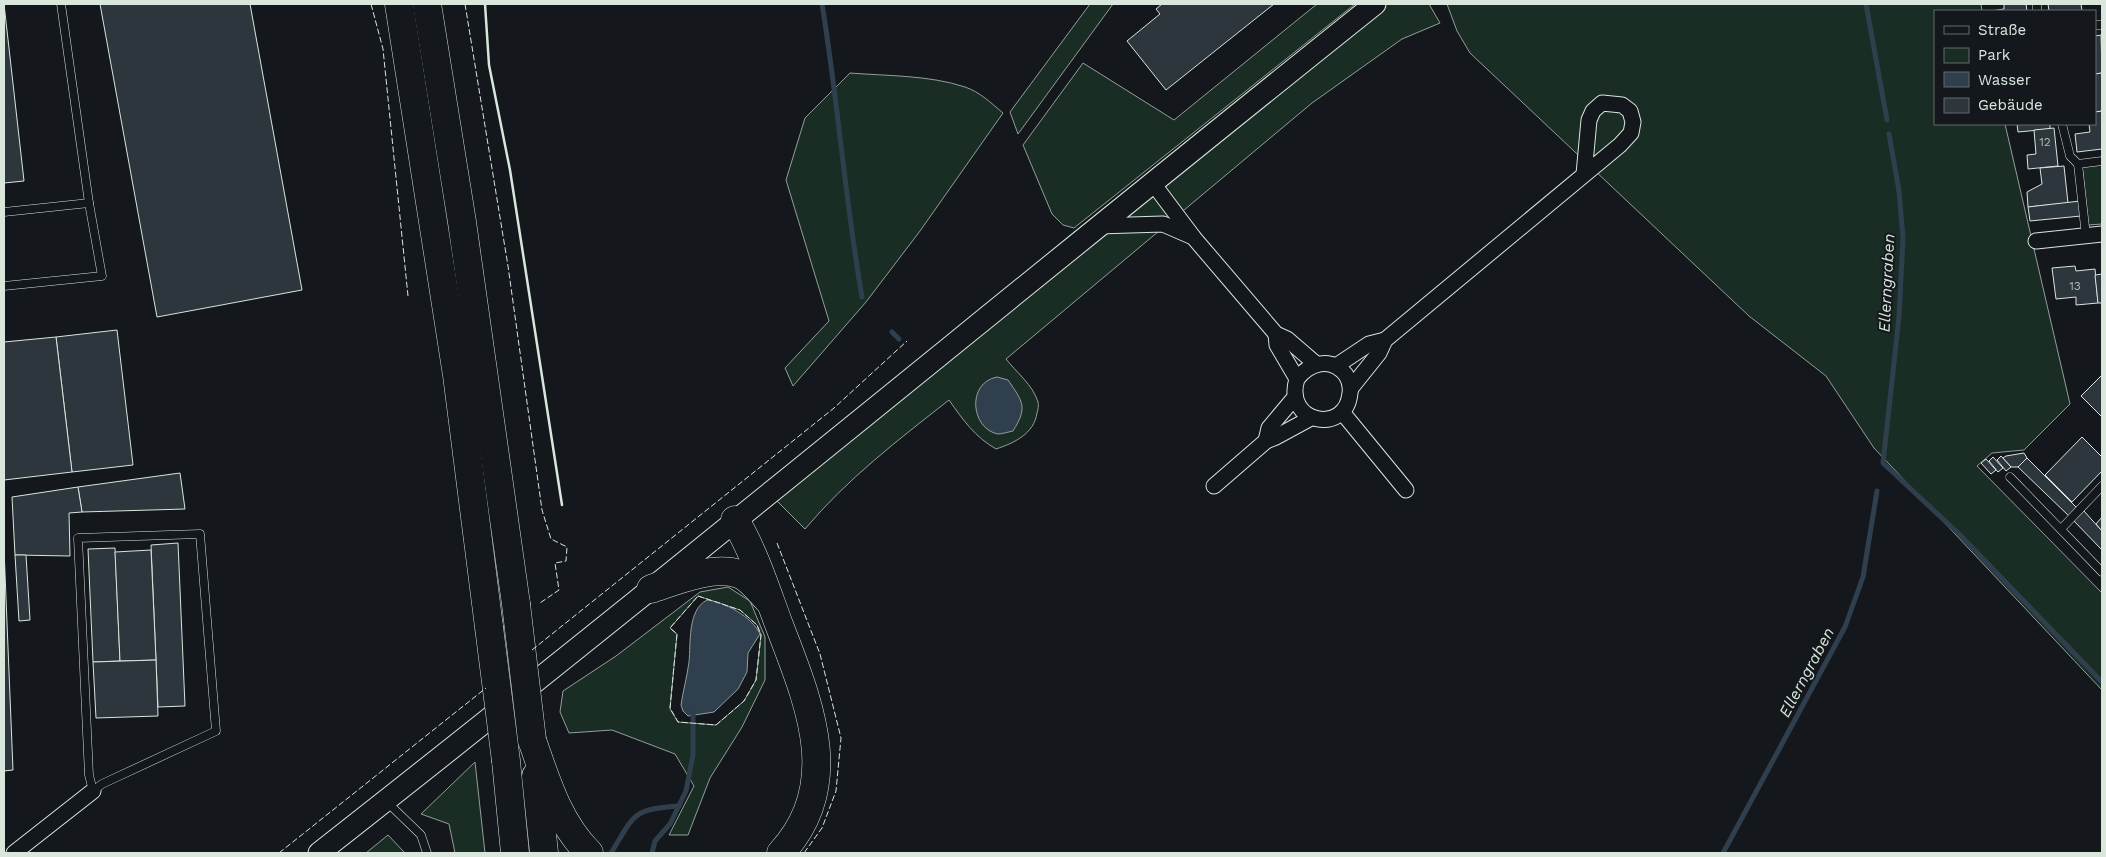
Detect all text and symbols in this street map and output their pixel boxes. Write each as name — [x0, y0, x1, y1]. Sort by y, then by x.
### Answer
legend — [1934, 10, 2096, 125]
text: Straße — [1978, 21, 2026, 39]
text: Park — [1978, 46, 2011, 64]
text: Wasser — [1978, 71, 2031, 89]
text: Gebäude — [1978, 96, 2043, 114]
house number: 12 — [2039, 135, 2051, 149]
water label: Ellerngraben — [1874, 233, 1899, 333]
house number: 13 — [2069, 279, 2081, 293]
water label: Ellerngraben — [1775, 624, 1838, 720]

